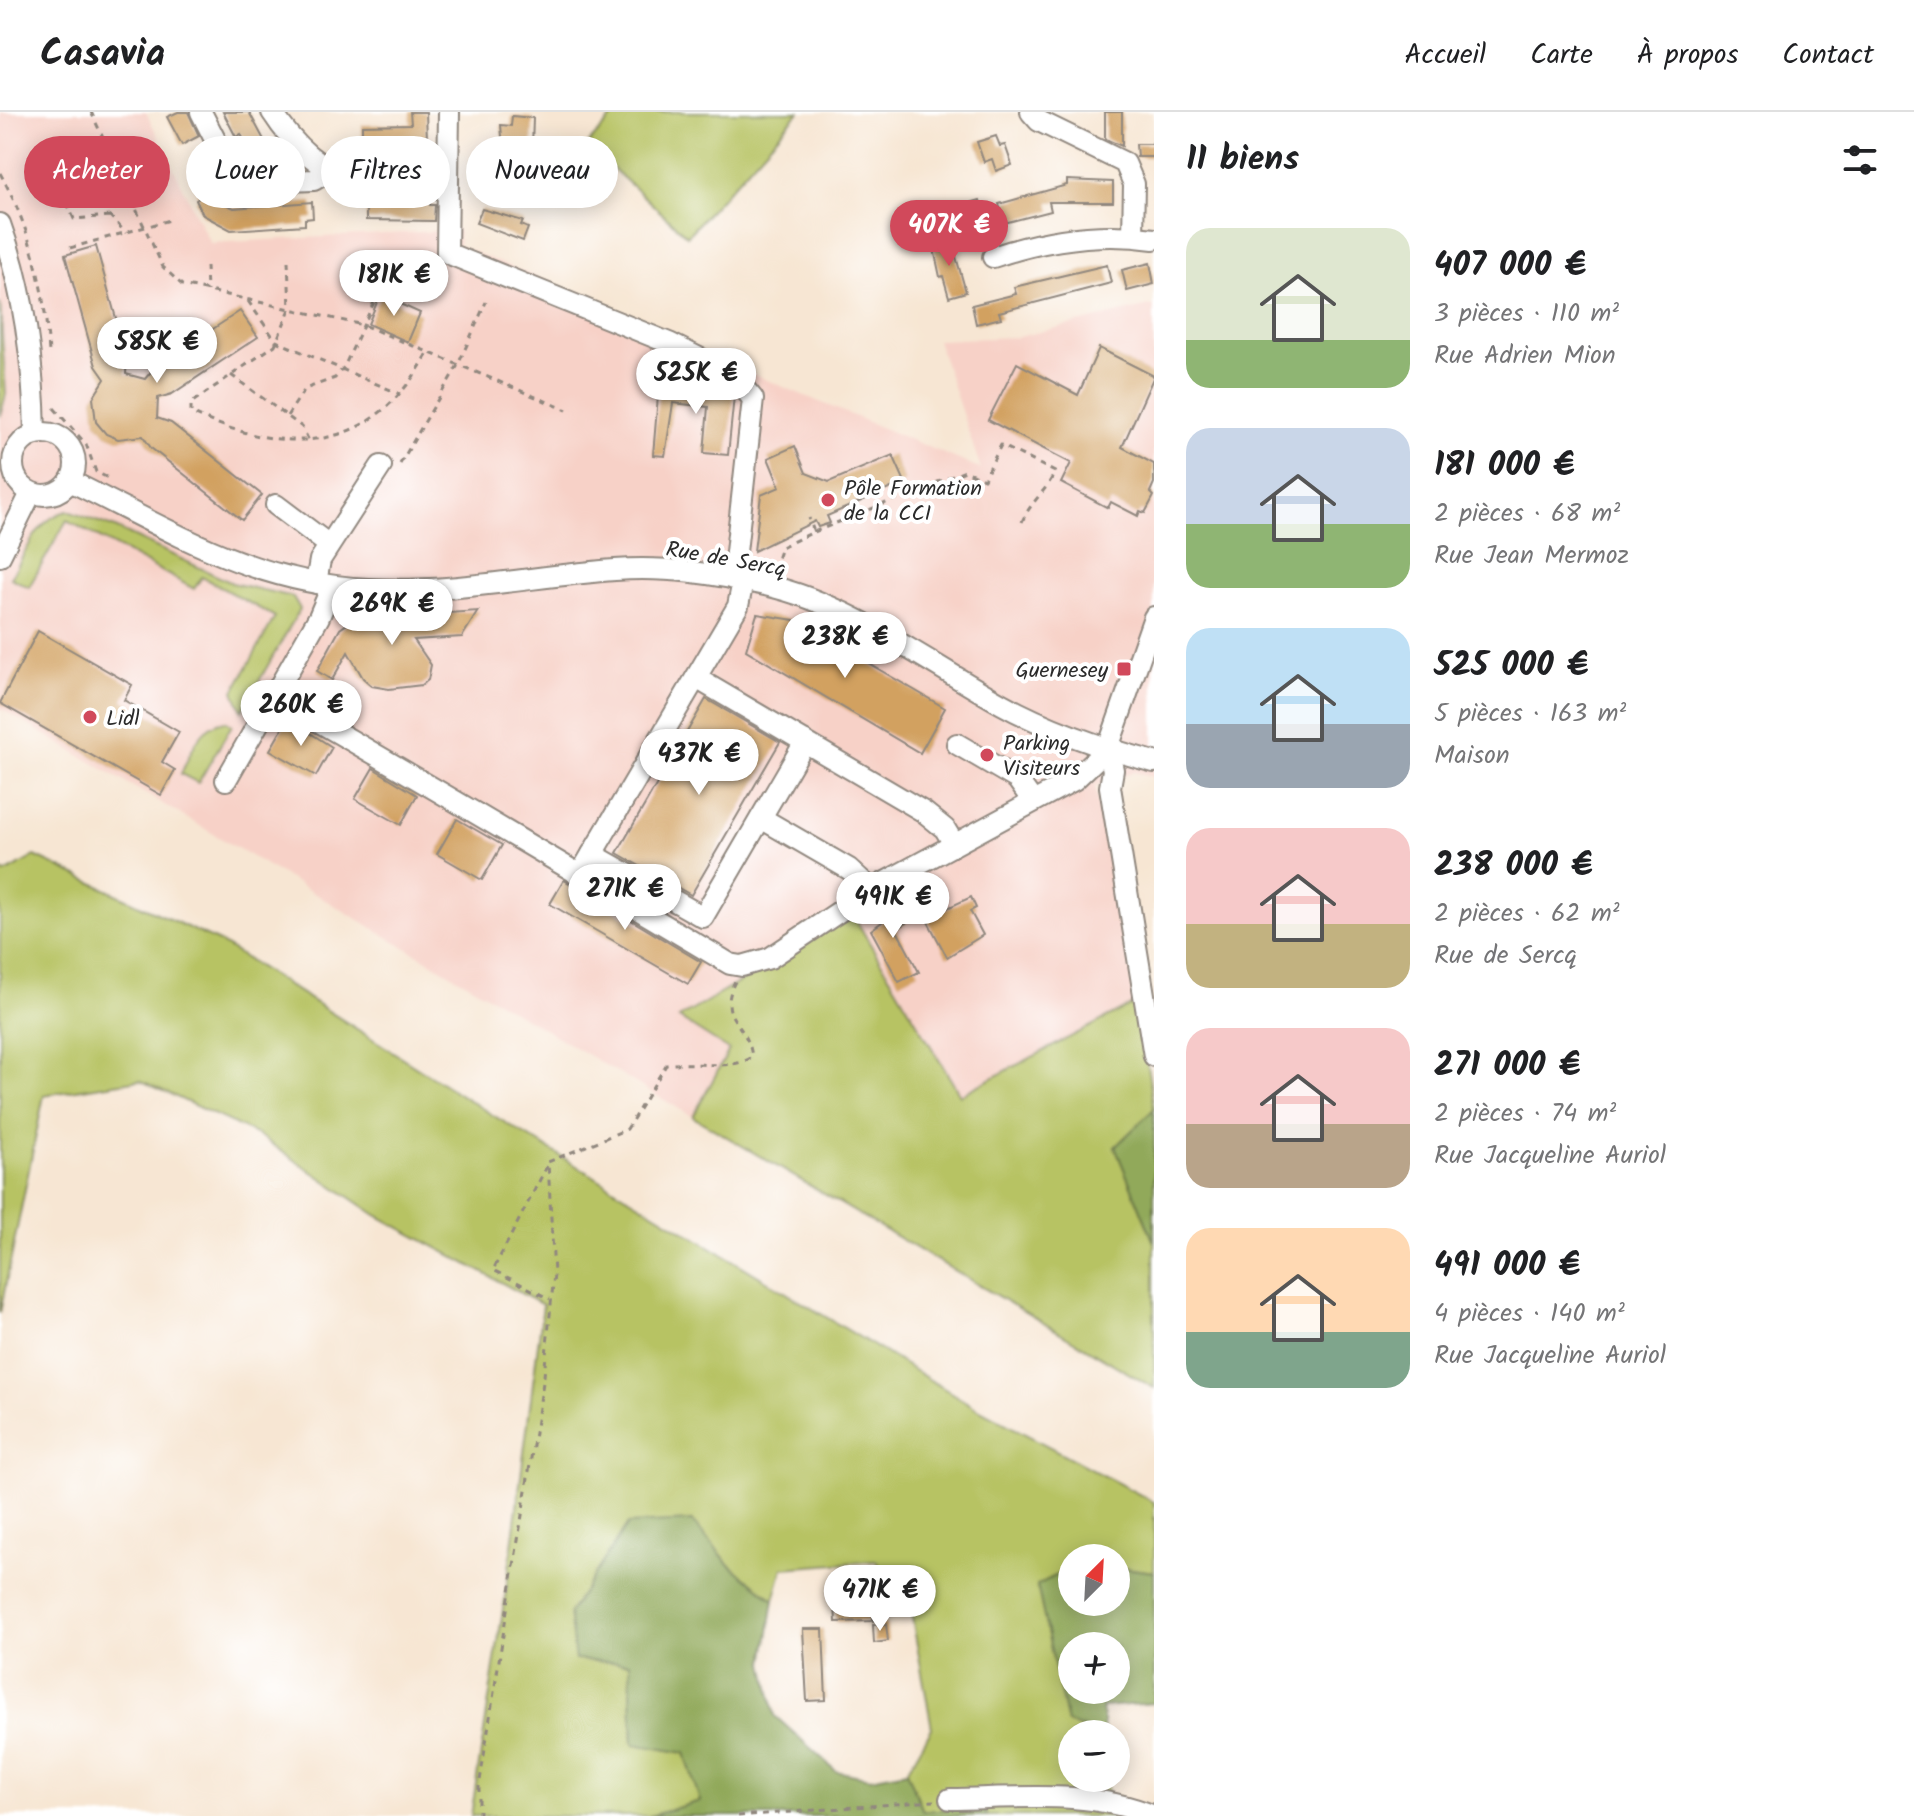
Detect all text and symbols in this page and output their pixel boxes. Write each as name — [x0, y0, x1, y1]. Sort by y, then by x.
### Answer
text: Casavia — [40, 25, 165, 85]
text: Accueil — [1405, 33, 1486, 78]
text: Carte — [1530, 33, 1593, 78]
text: À propos — [1637, 33, 1738, 78]
text: Contact — [1782, 33, 1874, 78]
text: 11 biens — [1186, 133, 1299, 187]
chip: Acheter — [24, 136, 170, 208]
chip: Louer — [186, 136, 305, 208]
chip: Filtres — [321, 136, 450, 208]
chip: Nouveau — [466, 136, 618, 208]
icon: filters — [1838, 138, 1882, 182]
pin: 407K € — [884, 200, 1014, 268]
text: 407K € — [908, 205, 990, 247]
text: 407 000 € — [1434, 239, 1586, 293]
pin: 181K € — [329, 250, 459, 318]
text: 181K € — [357, 255, 431, 297]
icon: home — [1250, 260, 1346, 356]
text: 3 pièces · 110 m² — [1434, 293, 1619, 335]
pin: 585K € — [92, 317, 222, 385]
text: 585K € — [115, 322, 199, 364]
text: Rue Adrien Mion — [1434, 335, 1616, 377]
pin: 525K € — [631, 348, 761, 416]
text: 525K € — [654, 353, 738, 395]
text: 181 000 € — [1434, 439, 1575, 493]
icon: home — [1250, 460, 1346, 556]
place label: Pôle Formation de la CCI — [844, 472, 982, 532]
marker: Pôle Formation de la CCI — [819, 491, 837, 509]
text: 2 pièces · 68 m² — [1434, 493, 1620, 535]
street label: Rue de Sercq — [663, 533, 788, 588]
text: Rue Jean Mermoz — [1434, 535, 1629, 577]
pin: 269K € — [327, 579, 457, 647]
text: 269K € — [350, 584, 434, 626]
pin: 238K € — [780, 612, 910, 680]
text: 238K € — [802, 617, 888, 659]
text: 525 000 € — [1434, 639, 1588, 693]
place label: Guernesey — [1016, 654, 1109, 689]
marker: Guernesey — [1115, 660, 1133, 678]
icon: home — [1250, 660, 1346, 756]
pin: 260K € — [236, 680, 366, 748]
text: 260K € — [259, 685, 343, 727]
text: 5 pièces · 163 m² — [1434, 693, 1626, 735]
place label: Lidl — [106, 702, 140, 737]
marker: Lidl — [81, 708, 99, 726]
place label: Parking Visiteurs — [1003, 727, 1081, 787]
pin: 437K € — [634, 729, 764, 797]
text: 437K € — [658, 734, 740, 776]
text: Maison — [1434, 735, 1510, 777]
marker: Parking Visiteurs — [978, 746, 996, 764]
text: 238 000 € — [1434, 839, 1593, 893]
icon: home — [1250, 860, 1346, 956]
pin: 271K € — [560, 864, 690, 932]
text: 271K € — [586, 869, 664, 911]
pin: 491K € — [828, 872, 958, 940]
text: 491K € — [854, 877, 932, 919]
text: 2 pièces · 62 m² — [1434, 893, 1620, 935]
text: Rue de Sercq — [1434, 935, 1577, 977]
text: 271 000 € — [1434, 1039, 1580, 1093]
icon: home — [1250, 1060, 1346, 1156]
text: 2 pièces · 74 m² — [1434, 1093, 1616, 1135]
text: Rue Jacqueline Auriol — [1434, 1135, 1666, 1177]
text: 491 000 € — [1434, 1239, 1580, 1293]
icon: home — [1250, 1260, 1346, 1356]
text: 4 pièces · 140 m² — [1434, 1293, 1625, 1335]
text: Rue Jacqueline Auriol — [1434, 1335, 1666, 1377]
north arrow — [1058, 1544, 1130, 1616]
map controls — [1058, 1544, 1130, 1792]
pin: 471K € — [815, 1565, 945, 1633]
text: 471K € — [842, 1570, 918, 1612]
button: + — [1058, 1632, 1130, 1704]
button: − — [1058, 1720, 1130, 1792]

